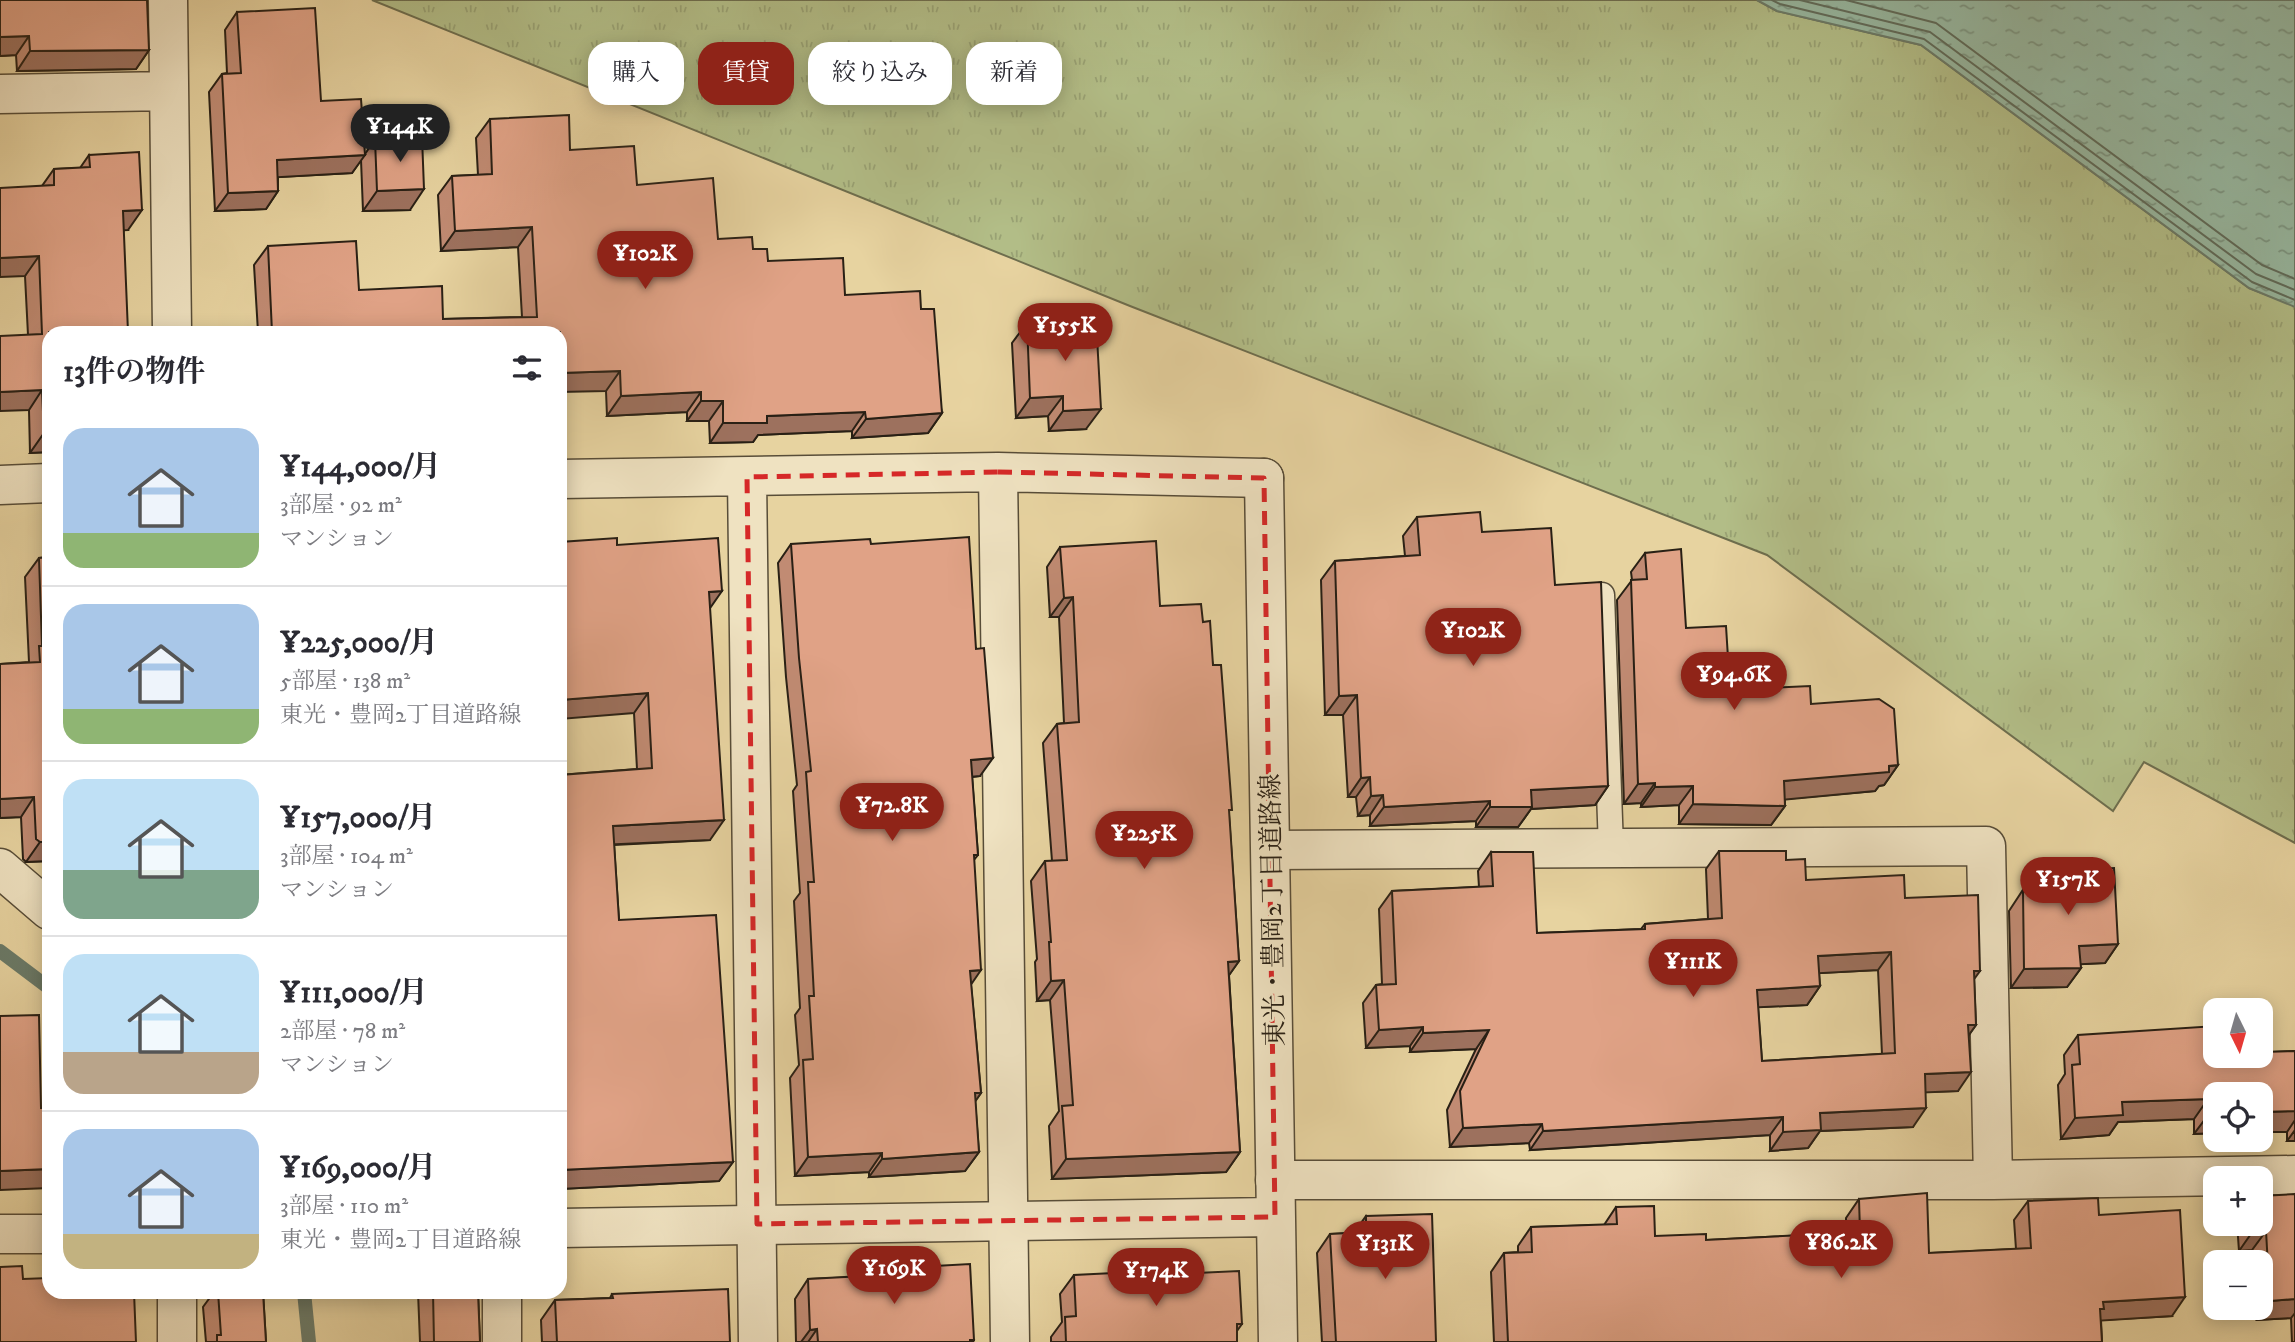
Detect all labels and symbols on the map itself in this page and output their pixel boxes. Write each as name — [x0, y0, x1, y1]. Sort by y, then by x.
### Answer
pin: ¥144K — [351, 104, 449, 164]
pin: ¥102K — [596, 232, 694, 291]
pin: ¥155K — [1016, 304, 1114, 363]
pin: ¥102K — [1424, 608, 1522, 668]
pin: ¥94.6K — [1677, 652, 1791, 712]
street label: 東光・豊岡2丁目道路線 — [1255, 773, 1292, 1047]
pin: ¥72.8K — [835, 784, 949, 843]
pin: ¥225K — [1095, 812, 1193, 871]
pin: ¥157K — [2019, 858, 2117, 917]
pin: ¥111K — [1644, 940, 1742, 999]
north arrow — [2203, 998, 2273, 1068]
pin: ¥86.2K — [1784, 1220, 1898, 1280]
pin: ¥131K — [1336, 1222, 1434, 1281]
pin: ¥169K — [845, 1246, 943, 1306]
pin: ¥174K — [1107, 1248, 1205, 1308]

